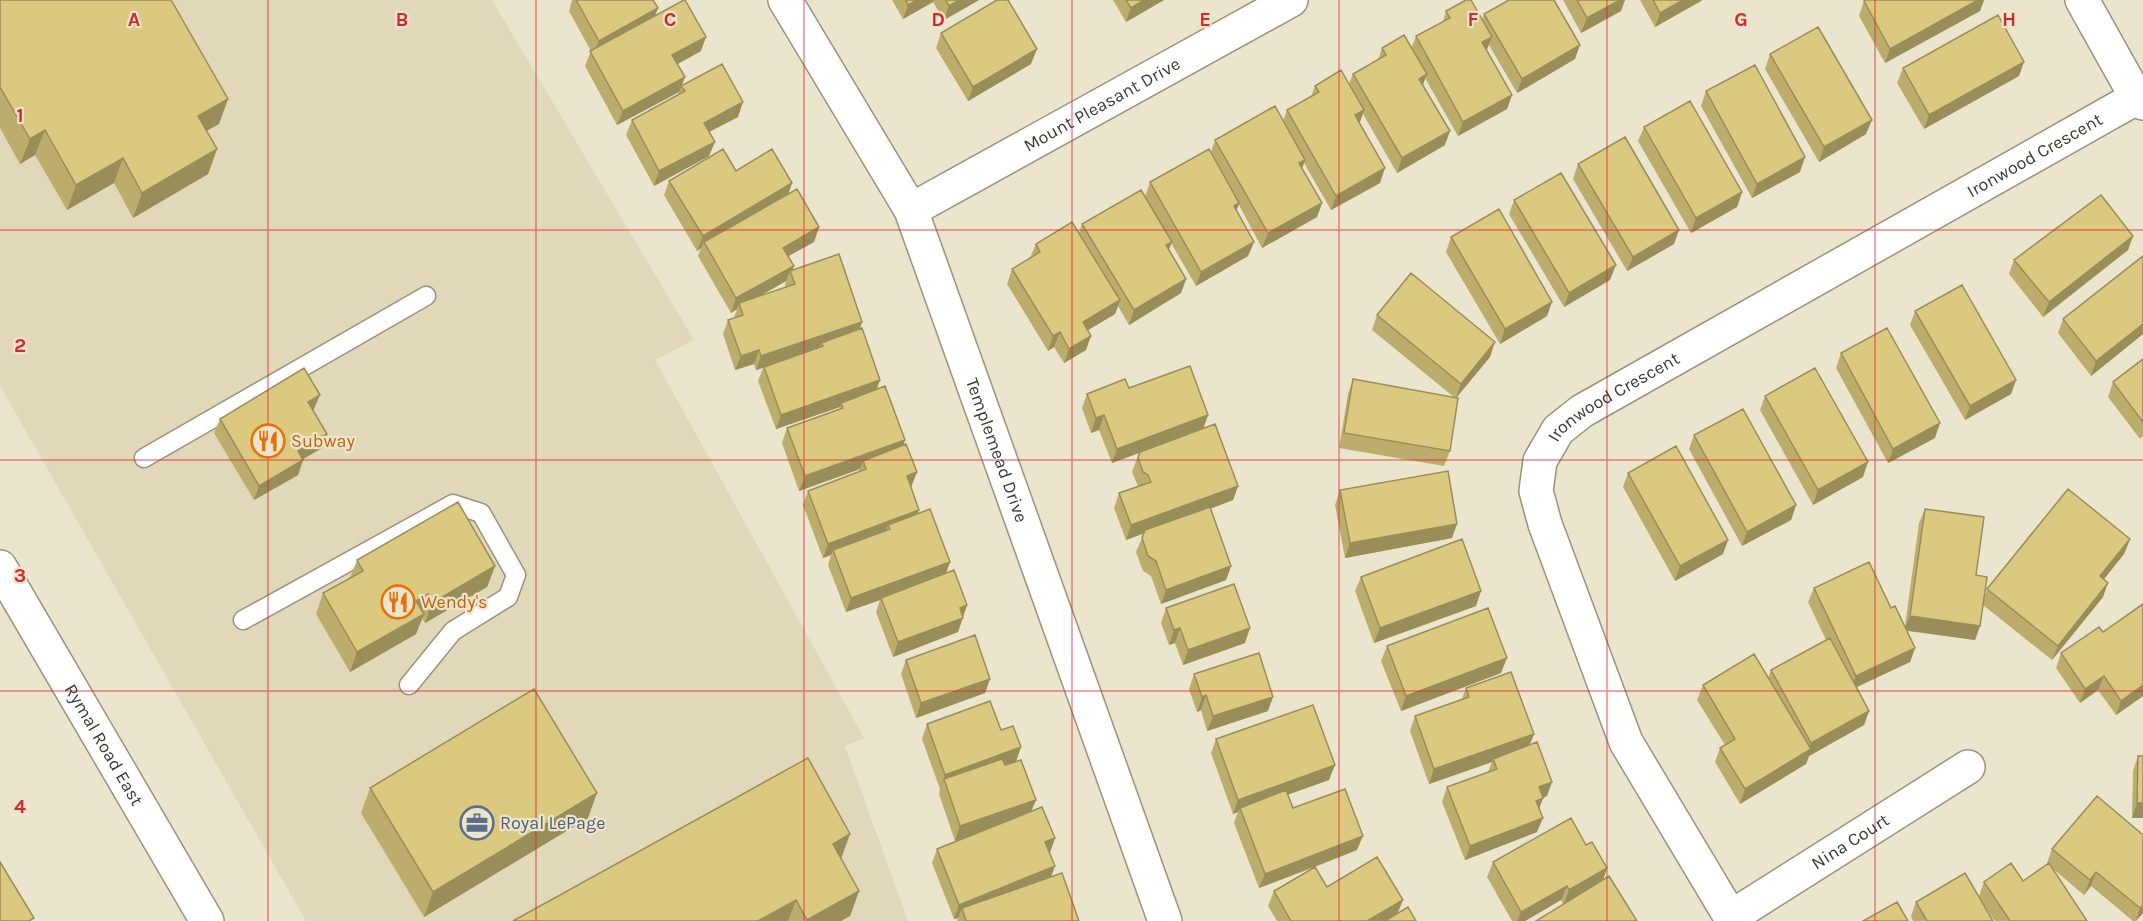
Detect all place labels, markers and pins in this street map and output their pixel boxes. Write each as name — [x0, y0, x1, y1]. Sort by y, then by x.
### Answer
restaurant icon: Subway — [250, 423, 286, 459]
place label: Subway — [291, 430, 355, 452]
restaurant icon: Wendy's — [380, 584, 416, 620]
place label: Wendy's — [421, 591, 488, 613]
office icon: Royal LePage — [459, 805, 495, 841]
place label: Royal LePage — [500, 812, 605, 834]

